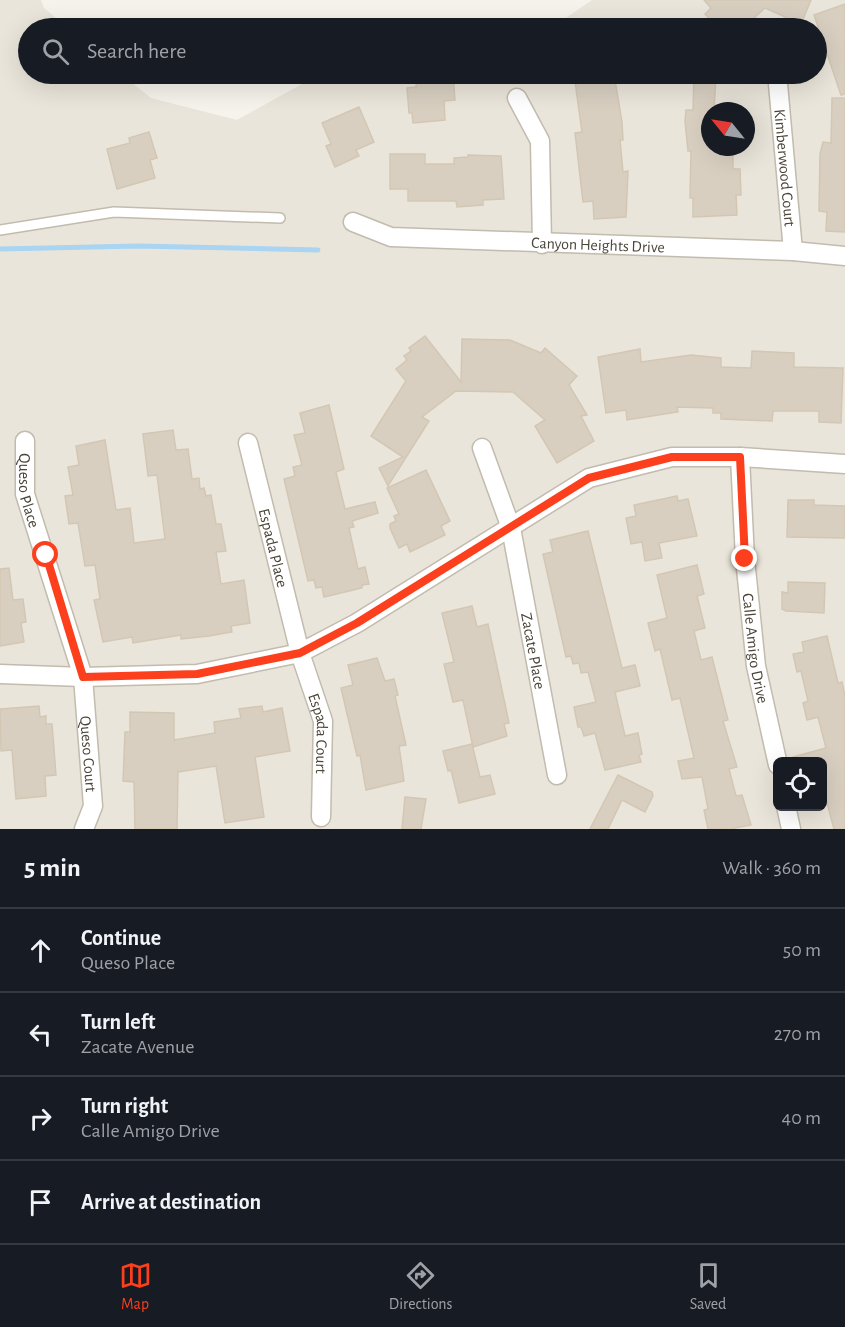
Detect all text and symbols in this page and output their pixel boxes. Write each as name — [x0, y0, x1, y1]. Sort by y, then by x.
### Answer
search box — [18, 18, 827, 84]
icon: search — [39, 35, 72, 68]
text: Search here — [87, 40, 186, 62]
north arrow — [701, 102, 755, 156]
street label: Kimberwood Court — [771, 108, 798, 227]
street label: Canyon Heights Drive — [531, 235, 665, 256]
street label: Queso Place — [15, 453, 42, 530]
street label: Espada Place — [256, 507, 290, 589]
route start — [32, 541, 58, 567]
route end — [731, 545, 757, 571]
street label: Calle Amigo Drive — [740, 592, 771, 705]
street label: Zacate Place — [518, 611, 548, 690]
street label: Espada Court — [305, 691, 330, 774]
street label: Queso Court — [76, 715, 99, 793]
map controls — [773, 757, 827, 811]
button: locate — [773, 757, 827, 811]
text: 5 min — [24, 855, 81, 881]
text: Walk · 360 m — [722, 858, 821, 878]
text: Continue — [81, 927, 161, 949]
icon: ahead — [24, 934, 57, 967]
text: 50 m — [783, 940, 821, 960]
text: Queso Place — [81, 953, 175, 973]
text: Turn left — [81, 1011, 155, 1033]
icon: left — [24, 1018, 57, 1051]
text: 270 m — [774, 1024, 821, 1044]
text: Zacate Avenue — [81, 1037, 194, 1057]
text: Turn right — [81, 1095, 168, 1117]
icon: right — [24, 1102, 57, 1135]
text: 40 m — [782, 1108, 821, 1128]
text: Calle Amigo Drive — [81, 1121, 220, 1141]
icon: arrive — [24, 1186, 57, 1219]
text: Arrive at destination — [81, 1191, 261, 1213]
tab: Map — [119, 1259, 152, 1314]
tab: Directions — [389, 1259, 453, 1314]
tab: Saved — [690, 1259, 726, 1314]

